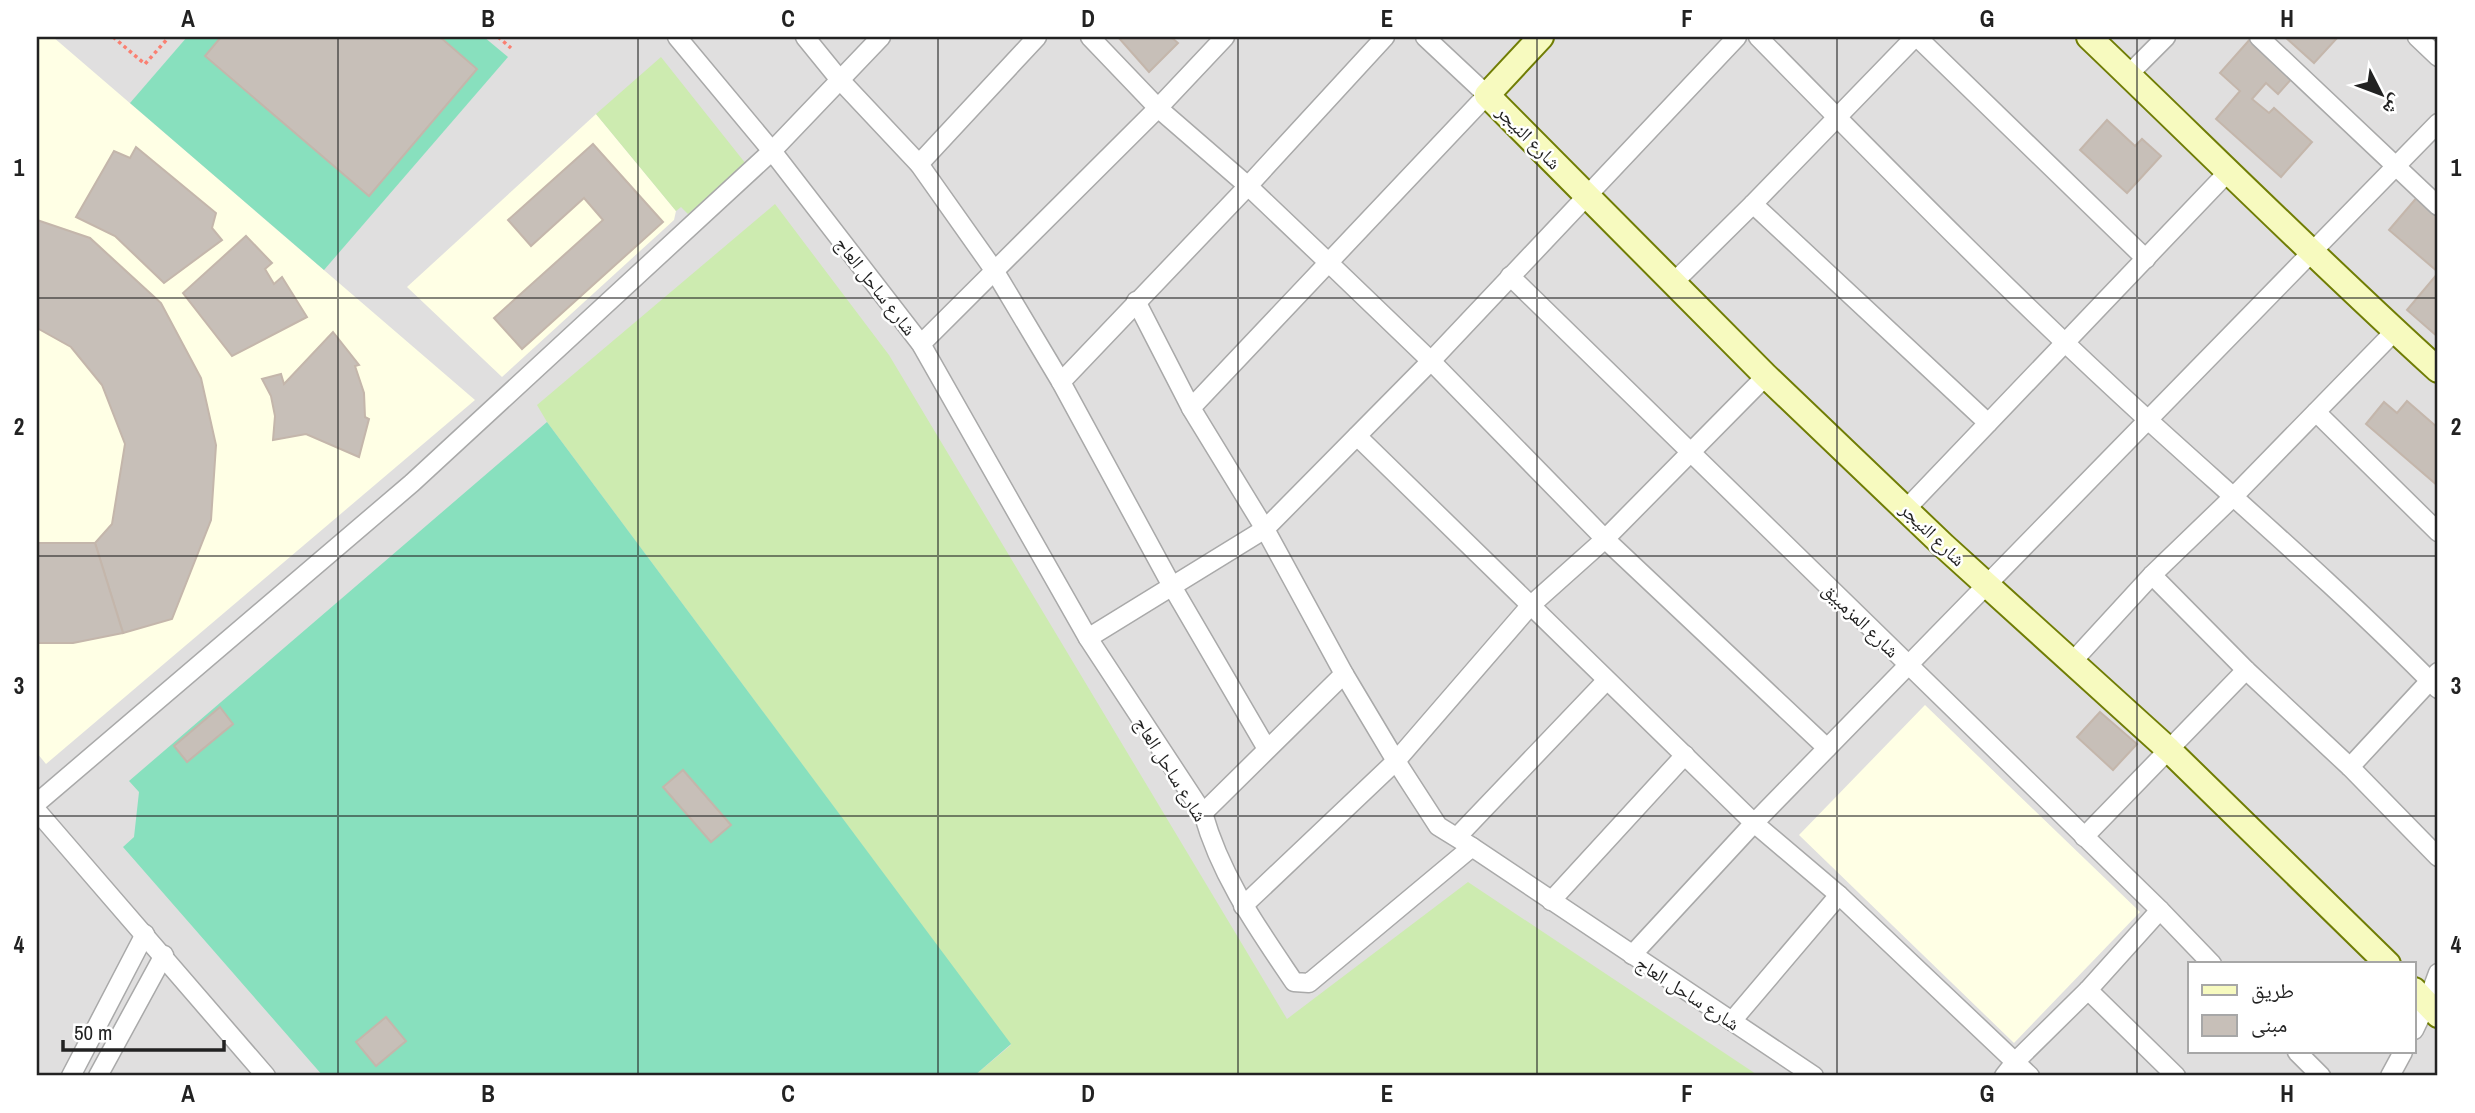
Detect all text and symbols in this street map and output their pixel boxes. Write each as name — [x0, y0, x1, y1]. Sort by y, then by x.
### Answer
text: A — [181, 3, 195, 34]
text: B — [481, 3, 495, 34]
text: C — [781, 3, 795, 34]
text: D — [1081, 3, 1095, 34]
text: E — [1381, 3, 1393, 34]
text: F — [1681, 3, 1693, 34]
text: G — [1980, 3, 1994, 34]
text: H — [2280, 3, 2294, 34]
north arrow — [2346, 60, 2416, 130]
text: ش — [2377, 89, 2410, 122]
street label: شارع النيجر — [1490, 98, 1567, 175]
text: 1 — [14, 152, 25, 183]
text: 1 — [2451, 152, 2462, 183]
street label: شارع ساحل العاج — [829, 231, 923, 341]
text: 2 — [14, 411, 24, 442]
text: 2 — [2451, 411, 2461, 442]
street label: شارع النيجر — [1894, 496, 1971, 572]
street label: شارع المزمبيق — [1817, 577, 1905, 663]
text: 3 — [14, 670, 24, 701]
text: 3 — [2451, 670, 2461, 701]
street label: شارع ساحل العاج — [1129, 712, 1213, 826]
text: 4 — [14, 929, 25, 960]
text: 4 — [2451, 929, 2462, 960]
street label: شارع ساحل العاج — [1631, 950, 1745, 1036]
legend — [2188, 962, 2416, 1054]
text: طريق — [2251, 976, 2294, 1005]
scale bar — [63, 1008, 224, 1052]
text: مبنى — [2251, 1010, 2287, 1039]
text: 50 m — [74, 1018, 112, 1047]
text: A — [181, 1078, 195, 1109]
text: B — [481, 1078, 495, 1109]
text: C — [781, 1078, 795, 1109]
text: D — [1081, 1078, 1095, 1109]
text: E — [1381, 1078, 1393, 1109]
text: F — [1681, 1078, 1693, 1109]
text: G — [1980, 1078, 1994, 1109]
text: H — [2280, 1078, 2294, 1109]

